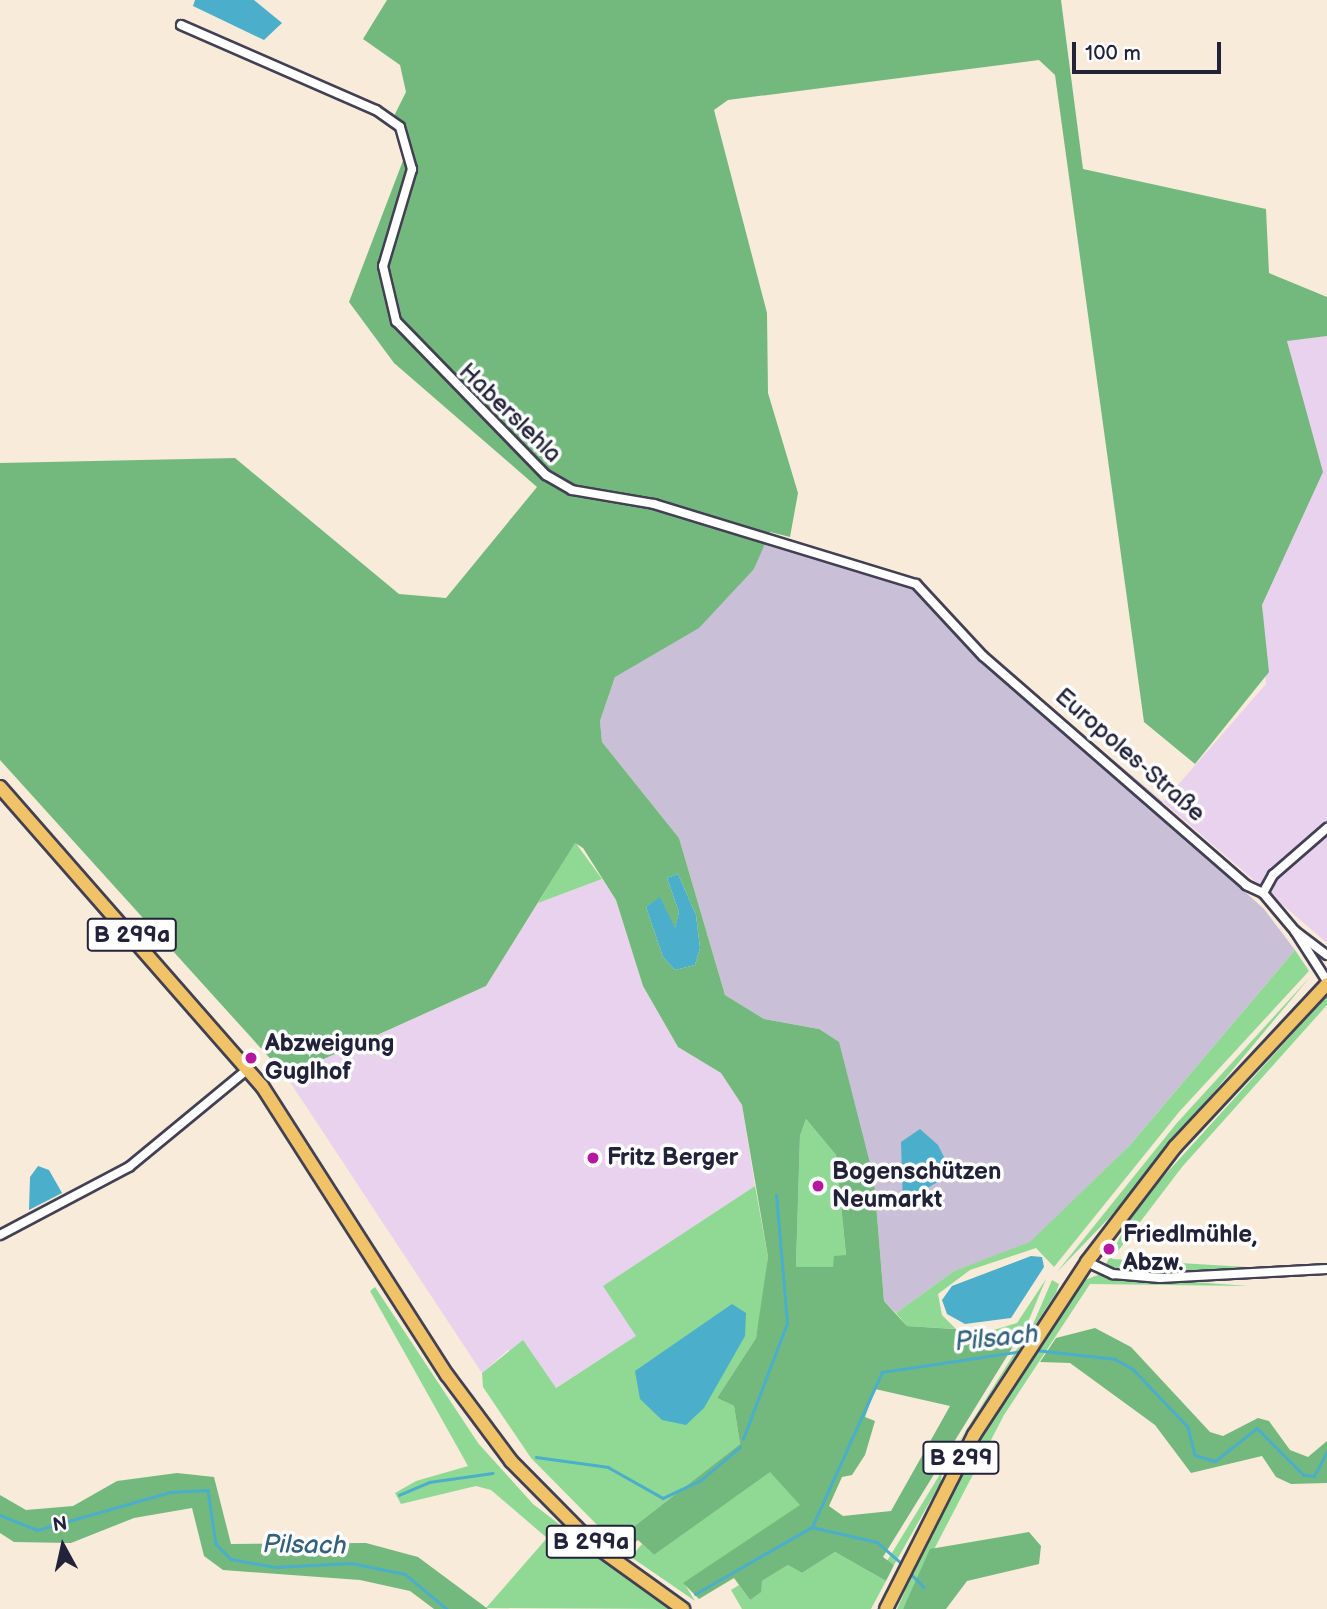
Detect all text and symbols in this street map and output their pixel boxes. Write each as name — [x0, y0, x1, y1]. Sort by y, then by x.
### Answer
scale bar — [1075, 28, 1224, 72]
text: 100 m — [1085, 41, 1141, 66]
street label: Haberslehla — [453, 357, 567, 469]
street label: Europoles-Straße — [1049, 682, 1211, 828]
road number: B 299a — [86, 916, 178, 954]
place label: Abzweigung Guglhof — [265, 1030, 394, 1086]
marker: Abzweigung Guglhof — [243, 1050, 259, 1066]
place label: Fritz Berger — [607, 1144, 738, 1172]
marker: Fritz Berger — [585, 1150, 601, 1166]
place label: Bogenschützen Neumarkt — [832, 1158, 1001, 1214]
marker: Bogenschützen Neumarkt — [810, 1178, 826, 1194]
place label: Friedlmühle, Abzw. — [1123, 1221, 1257, 1277]
marker: Friedlmühle, Abzw. — [1101, 1241, 1117, 1257]
water label: Pilsach — [954, 1319, 1040, 1359]
road number: B 299 — [921, 1438, 1001, 1478]
north arrow — [28, 1511, 98, 1581]
text: N — [51, 1512, 69, 1537]
road number: B 299a — [546, 1522, 636, 1562]
water label: Pilsach — [263, 1530, 347, 1562]

